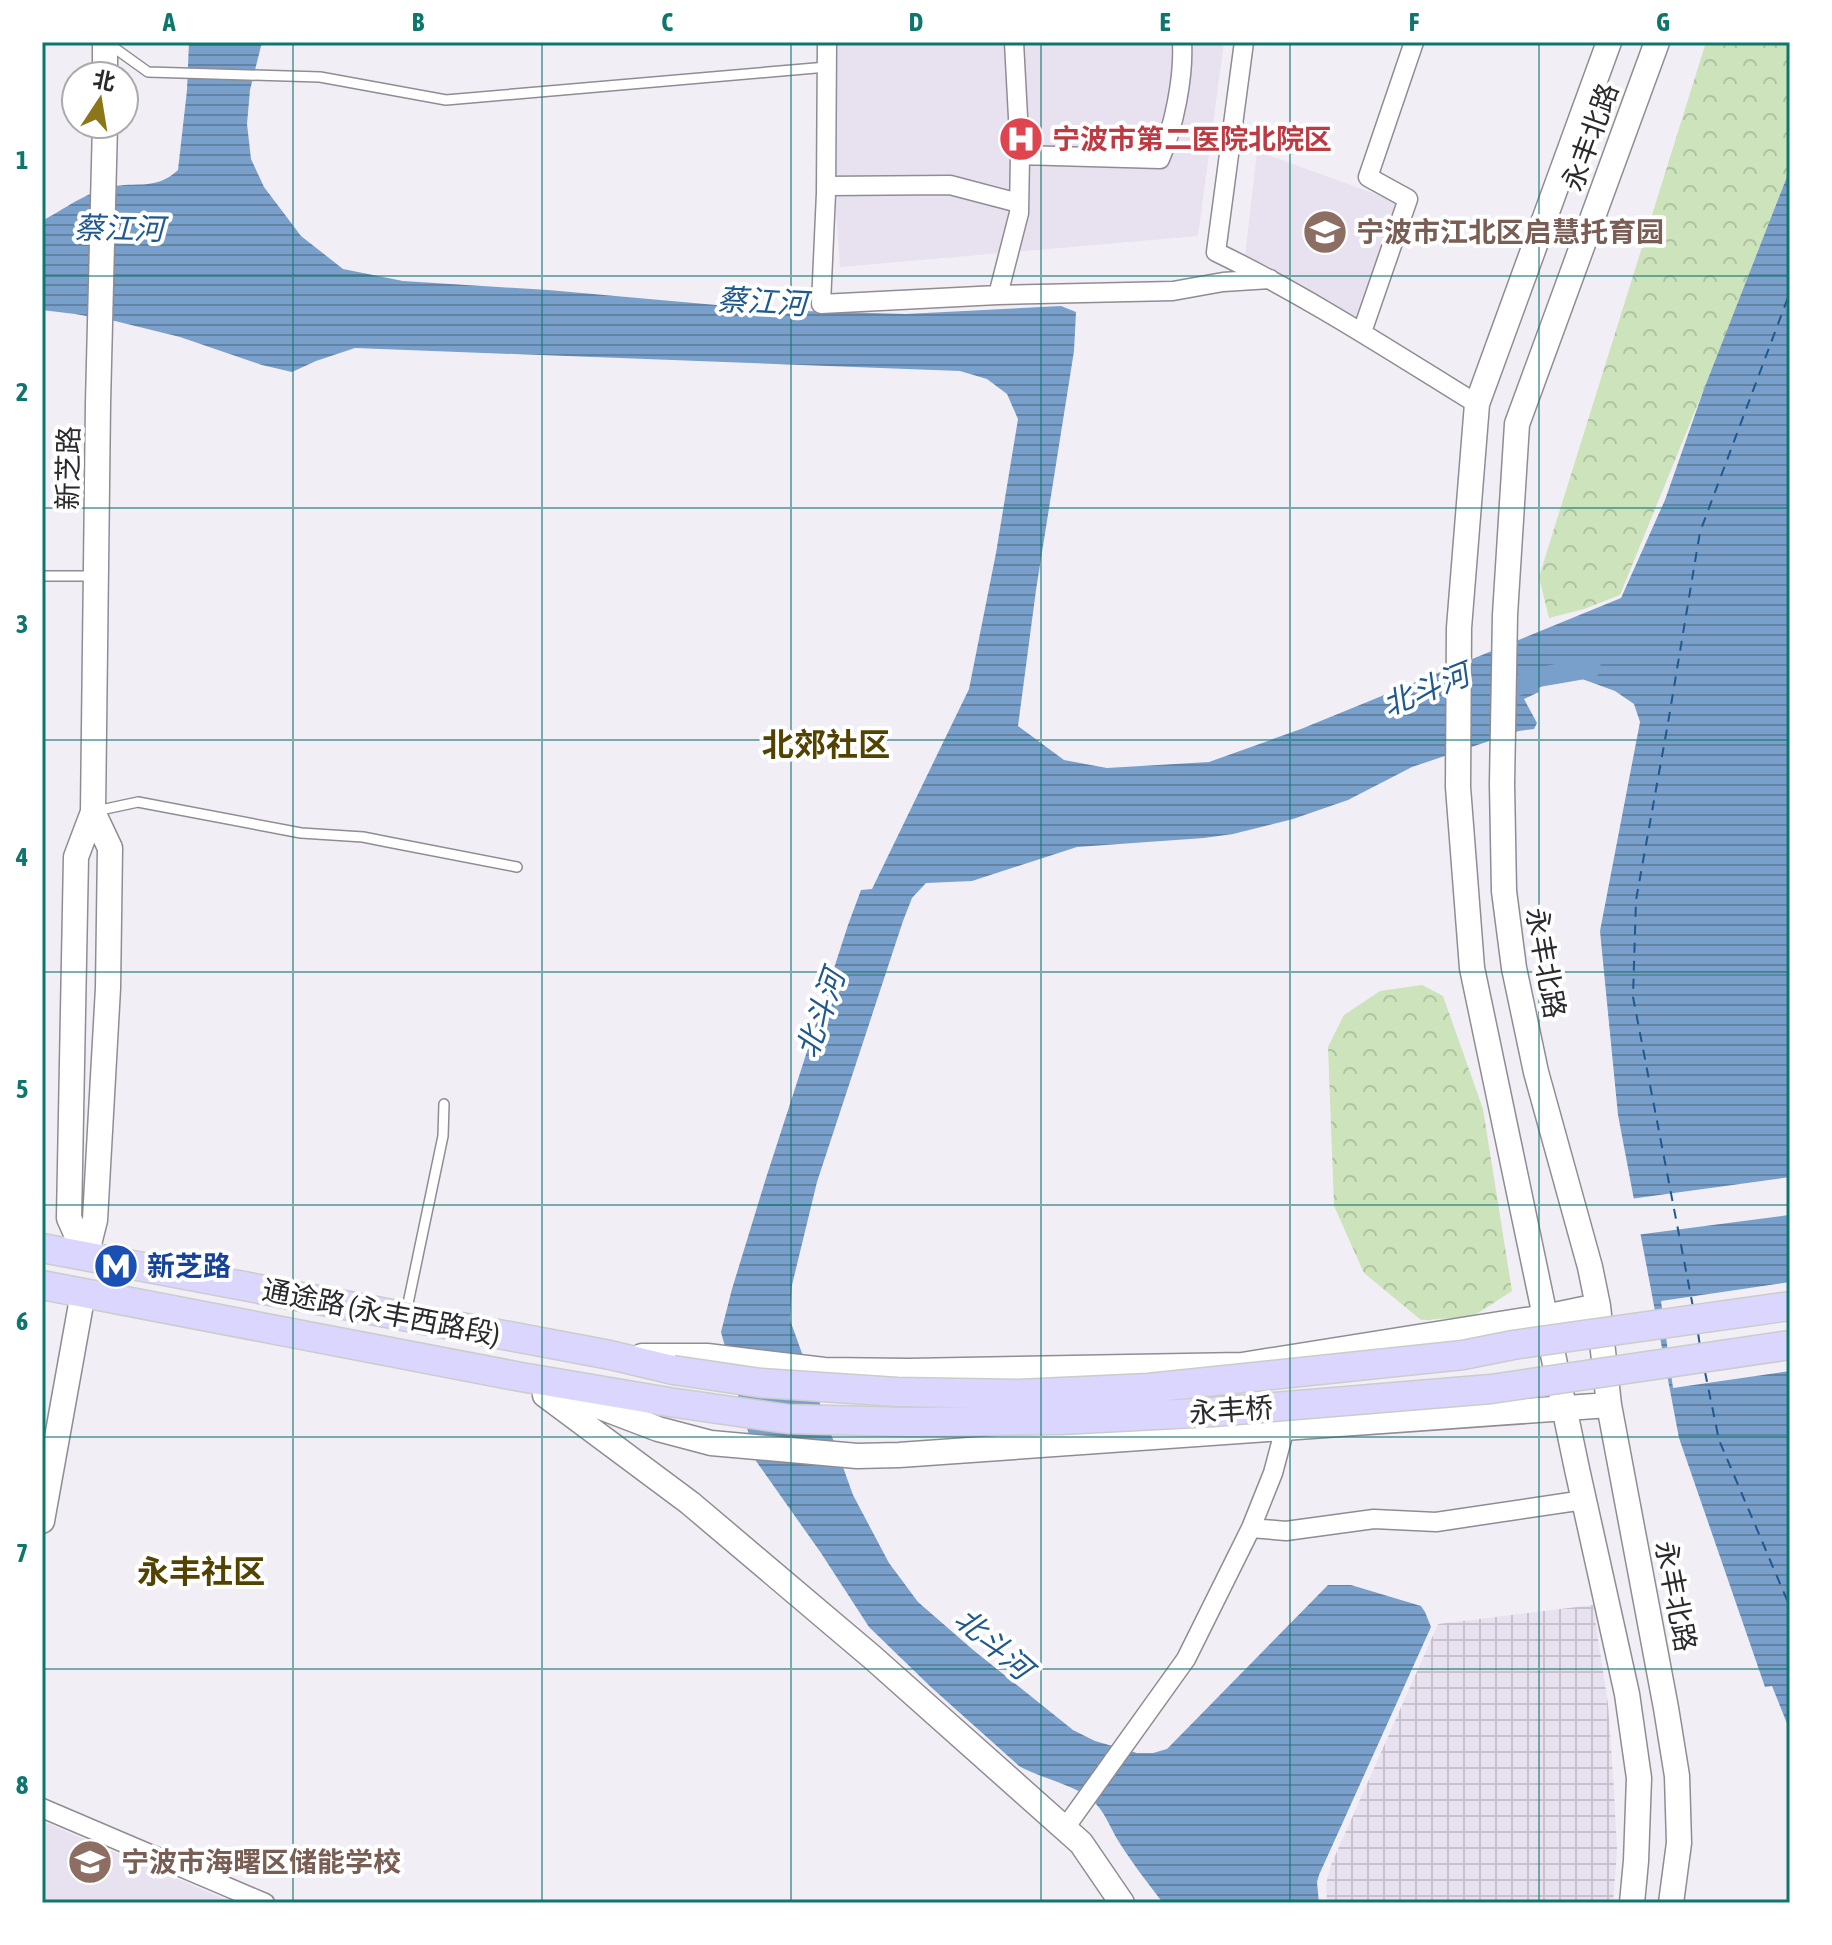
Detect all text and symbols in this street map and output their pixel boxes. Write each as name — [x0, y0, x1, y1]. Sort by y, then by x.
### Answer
text: A — [162, 7, 176, 37]
text: B — [412, 7, 425, 37]
text: C — [661, 7, 673, 37]
text: D — [909, 7, 923, 37]
text: E — [1159, 7, 1171, 37]
text: F — [1409, 7, 1420, 37]
text: G — [1656, 7, 1670, 37]
north arrow — [60, 60, 140, 140]
text: 北 — [91, 65, 118, 95]
street label: 永丰北路 — [1556, 79, 1624, 195]
hospital icon: 宁波市第二医院北院区 — [997, 115, 1045, 163]
place label: 宁波市第二医院北院区 — [1052, 123, 1332, 155]
text: 1 — [16, 145, 28, 175]
school or university icon: 宁波市江北区启慧托育园 — [1301, 208, 1349, 256]
water label: 蔡江河 — [74, 210, 169, 246]
place label: 宁波市江北区启慧托育园 — [1356, 216, 1664, 248]
water label: 蔡江河 — [716, 282, 813, 321]
text: 2 — [16, 377, 28, 407]
street label: 新芝路 — [51, 426, 85, 510]
text: 3 — [16, 609, 28, 639]
water label: 北斗河 — [1378, 655, 1478, 722]
district label: 北郊社区 — [762, 726, 890, 763]
text: 4 — [15, 842, 28, 872]
street label: 永丰北路 — [1521, 905, 1571, 1021]
water label: 北斗河 — [789, 961, 852, 1062]
text: 5 — [16, 1074, 28, 1104]
metro station icon: 新芝路 — [92, 1242, 140, 1290]
place label: 新芝路 — [147, 1250, 231, 1282]
street label: 通途路 (永丰西路段) — [260, 1273, 502, 1351]
text: 6 — [16, 1306, 28, 1336]
street label: 永丰桥 — [1188, 1391, 1274, 1429]
text: 7 — [16, 1538, 28, 1568]
street label: 永丰北路 — [1650, 1538, 1702, 1654]
district label: 永丰社区 — [137, 1553, 265, 1590]
water label: 北斗河 — [949, 1601, 1043, 1689]
text: 8 — [16, 1770, 28, 1800]
school or university icon: 宁波市海曙区储能学校 — [66, 1838, 114, 1886]
place label: 宁波市海曙区储能学校 — [121, 1846, 401, 1878]

